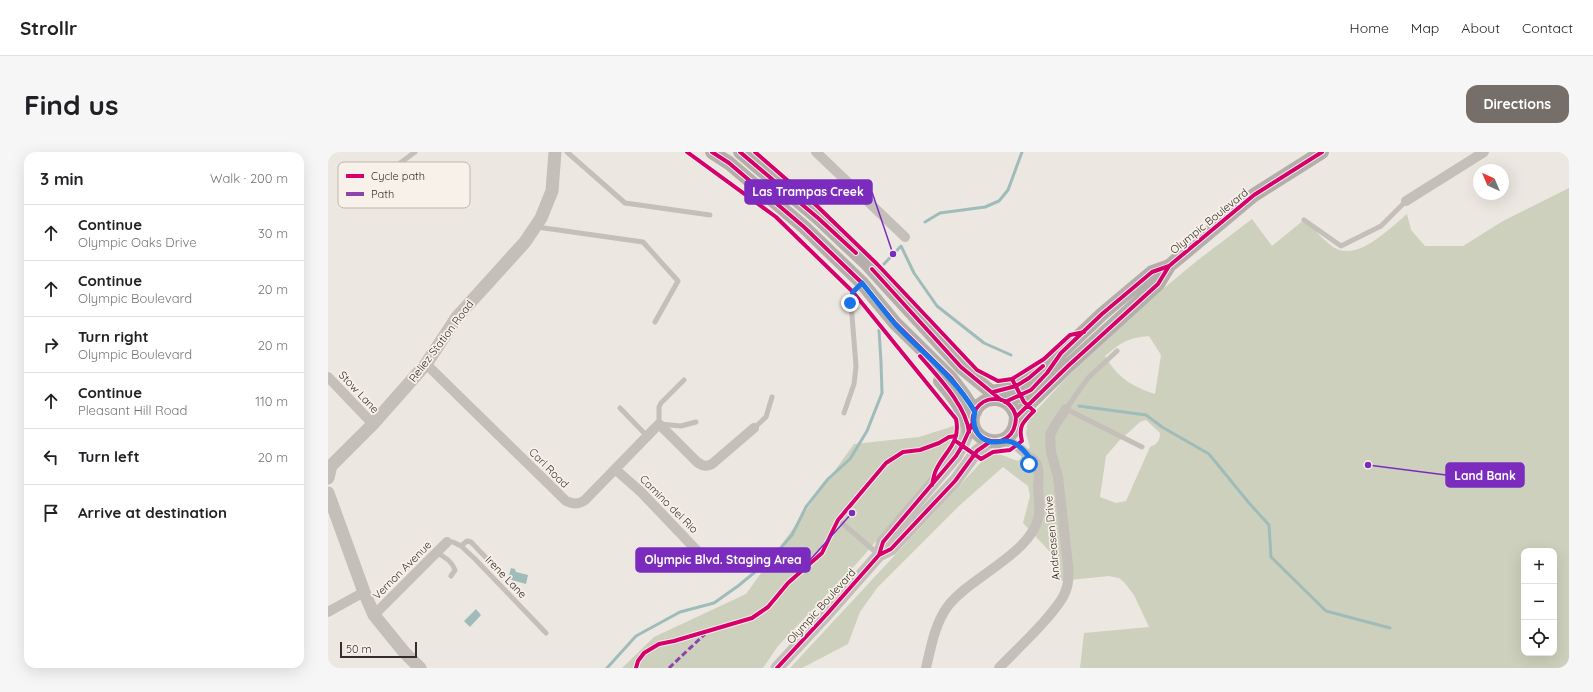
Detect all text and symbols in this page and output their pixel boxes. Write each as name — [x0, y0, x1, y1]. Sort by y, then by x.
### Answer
text: Strollr — [20, 16, 77, 40]
text: Home — [1350, 19, 1389, 37]
text: Map — [1411, 19, 1439, 37]
text: About — [1461, 19, 1500, 37]
text: Contact — [1522, 19, 1573, 37]
button: Directions — [1466, 85, 1569, 123]
text: Find us — [24, 87, 118, 122]
legend — [338, 162, 470, 208]
north arrow — [1473, 164, 1509, 200]
text: 3 min — [40, 168, 84, 189]
text: Cycle path — [371, 169, 425, 183]
text: Walk · 200 m — [210, 170, 288, 186]
callout: Las Trampas Creek — [745, 180, 872, 204]
text: Las Trampas Creek — [752, 184, 864, 199]
street label: Olympic Boulevard — [1167, 185, 1251, 257]
text: Path — [371, 187, 394, 201]
text: Continue — [78, 215, 142, 234]
icon: ahead — [40, 222, 62, 244]
text: 30 m — [258, 225, 288, 241]
text: Olympic Oaks Drive — [78, 234, 197, 250]
text: Continue — [78, 271, 142, 290]
icon: ahead — [40, 278, 62, 300]
text: 20 m — [258, 281, 288, 297]
text: Olympic Boulevard — [78, 290, 192, 306]
route end — [841, 294, 859, 312]
street label: Reliez Station Road — [406, 297, 476, 385]
text: Turn right — [78, 327, 149, 346]
icon: right — [40, 334, 62, 356]
text: 20 m — [258, 337, 288, 353]
text: Olympic Boulevard — [78, 346, 192, 362]
street label: Stow Lane — [336, 368, 382, 416]
text: Continue — [78, 383, 142, 402]
icon: ahead — [40, 390, 62, 412]
text: 110 m — [255, 393, 288, 409]
text: Pleasant Hill Road — [78, 402, 187, 418]
street label: Carl Road — [526, 445, 572, 491]
icon: left — [40, 446, 62, 468]
text: Turn left — [78, 447, 140, 466]
text: 20 m — [258, 449, 288, 465]
route start — [1020, 455, 1038, 473]
callout: Land Bank — [1446, 463, 1524, 487]
text: Land Bank — [1454, 468, 1516, 483]
street label: Camino del Rio — [637, 472, 701, 536]
street label: Andreasen Drive — [1041, 495, 1063, 581]
icon: arrive — [40, 502, 62, 524]
text: Arrive at destination — [78, 503, 227, 522]
street label: Vernon Avenue — [370, 538, 434, 602]
callout: Olympic Blvd. Staging Area — [636, 548, 810, 572]
map controls — [1521, 548, 1557, 656]
button: + — [1521, 548, 1557, 584]
text: Olympic Blvd. Staging Area — [644, 552, 802, 567]
street label: Irene Lane — [482, 553, 530, 601]
street label: Olympic Boulevard — [783, 565, 859, 647]
button: − — [1521, 584, 1557, 620]
button: locate — [1521, 620, 1557, 656]
scale bar — [340, 640, 417, 659]
text: 50 m — [346, 642, 372, 656]

